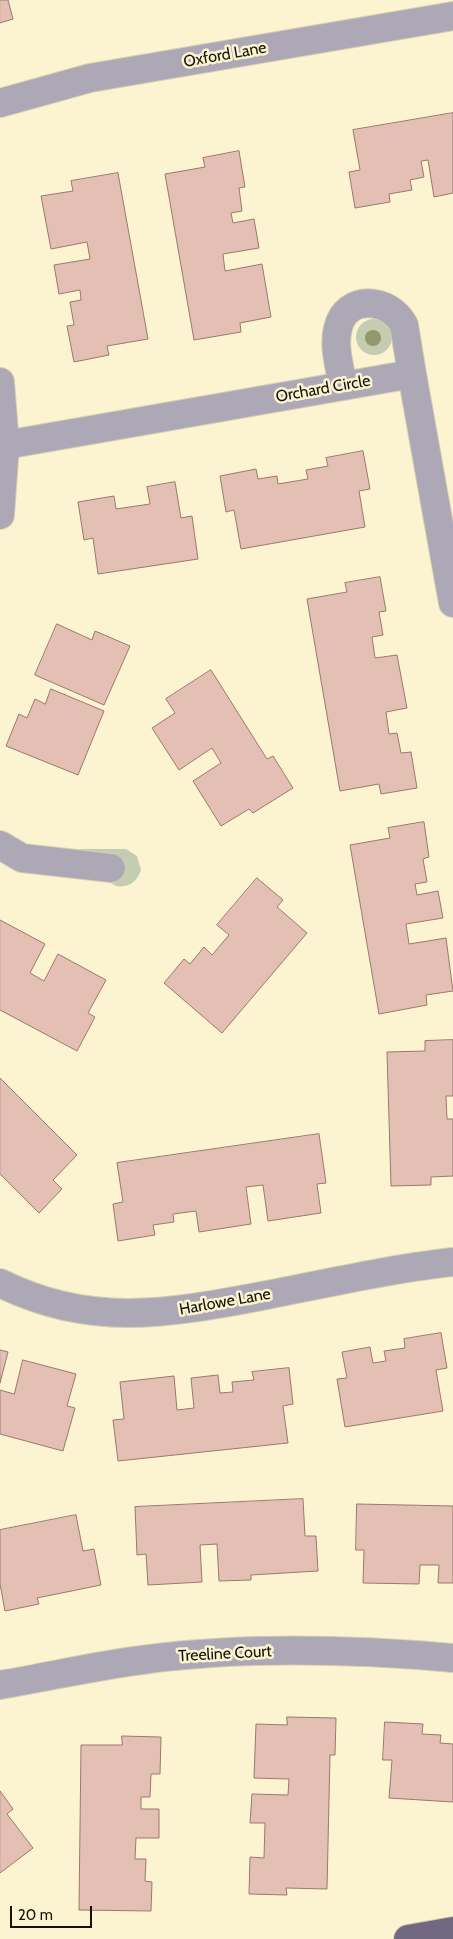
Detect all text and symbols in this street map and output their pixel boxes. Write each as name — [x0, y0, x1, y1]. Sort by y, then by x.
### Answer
street label: Oxford Lane — [182, 38, 268, 72]
street label: Orchard Circle — [274, 371, 372, 407]
street label: Harlowe Lane — [178, 1285, 272, 1319]
street label: Treeline Court — [178, 1642, 272, 1666]
scale bar — [12, 1896, 95, 1928]
text: 20 m — [18, 1906, 53, 1924]

